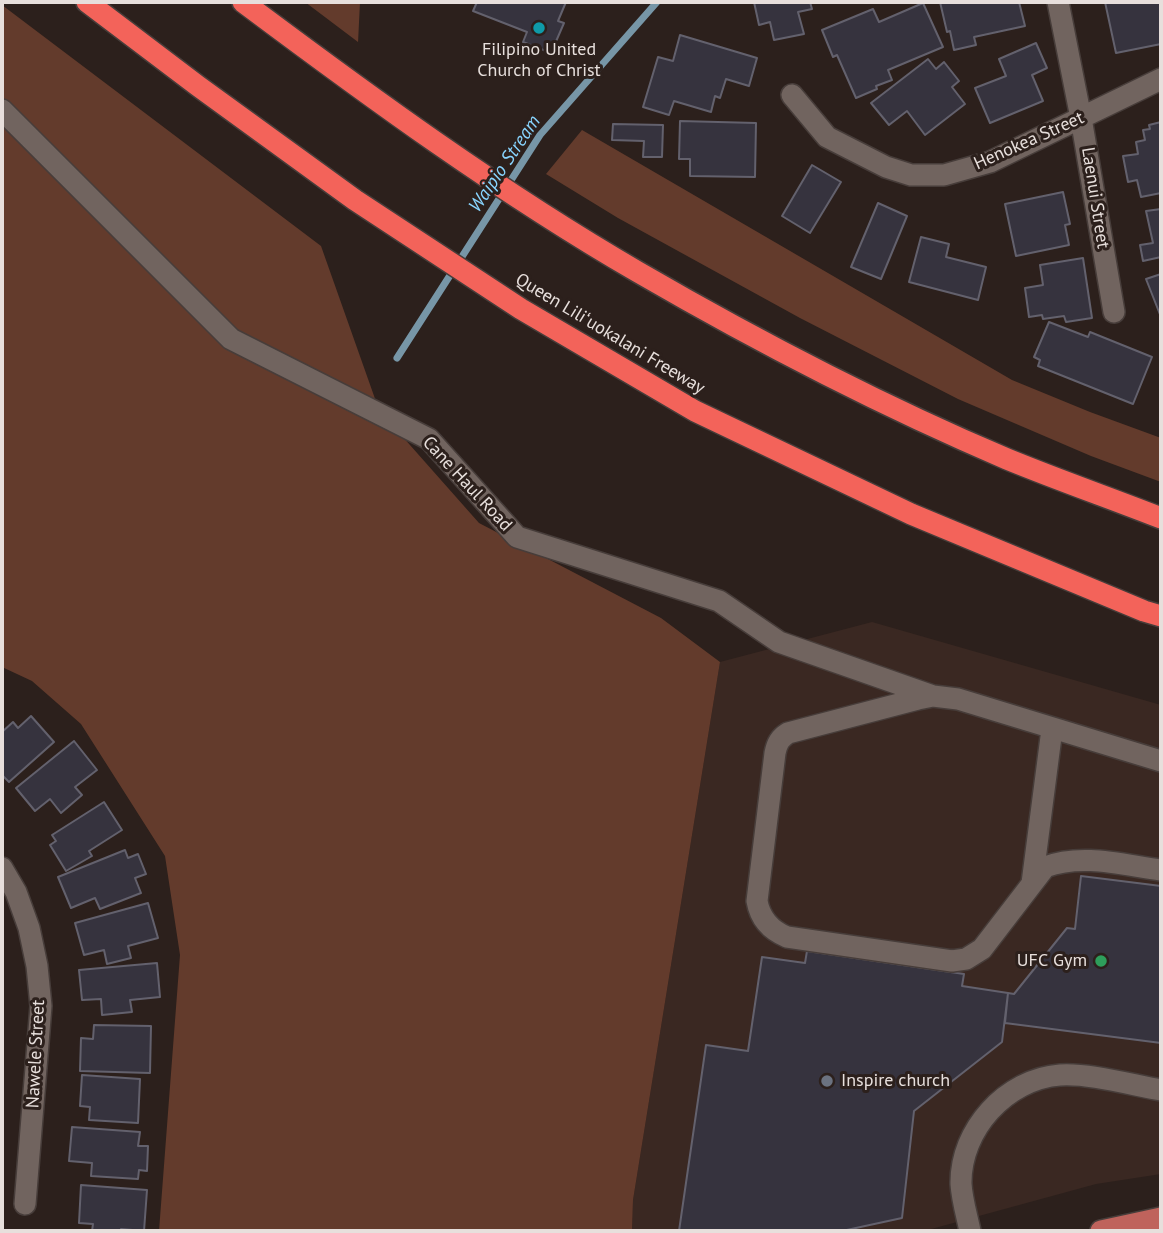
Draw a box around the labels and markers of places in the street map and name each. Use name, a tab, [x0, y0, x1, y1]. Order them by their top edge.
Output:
marker: Filipino United Church of Christ	[531, 20, 547, 36]
place label: Filipino United Church of Christ	[477, 39, 601, 82]
place label: UFC Gym	[1017, 950, 1087, 972]
marker: UFC Gym	[1093, 953, 1109, 969]
place label: Inspire church	[841, 1070, 950, 1092]
marker: Inspire church	[819, 1073, 835, 1089]

